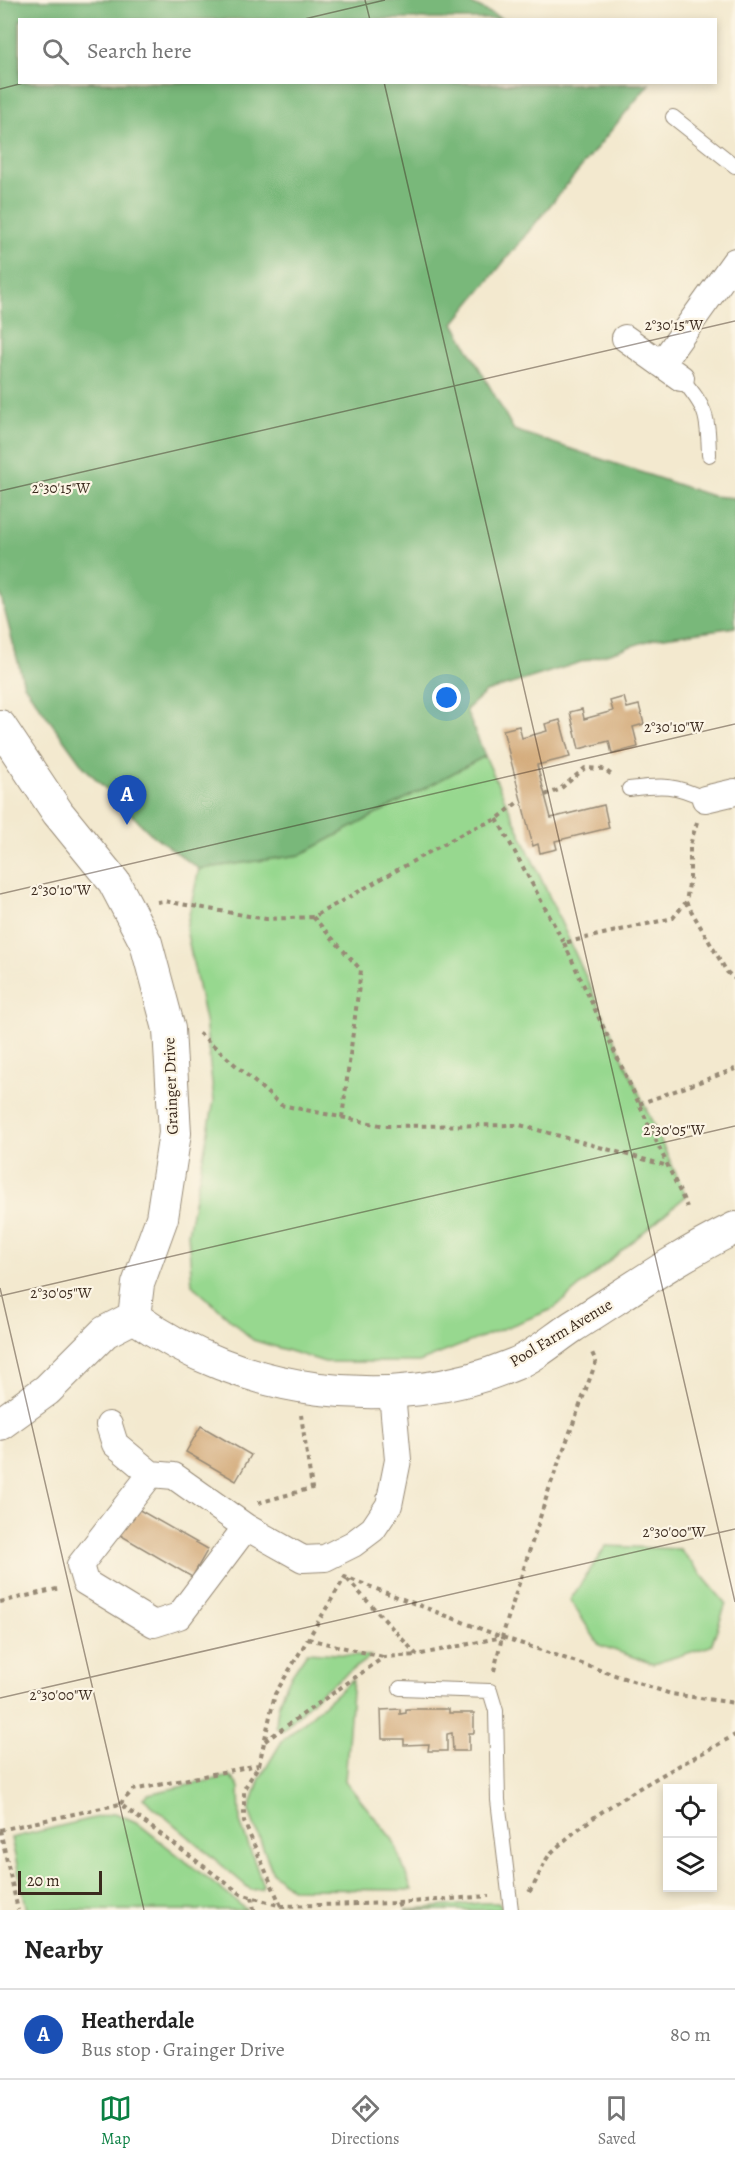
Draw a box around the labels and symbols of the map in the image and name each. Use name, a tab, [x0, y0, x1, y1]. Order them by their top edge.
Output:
text: 2°30'15"W	[645, 315, 703, 335]
text: 2°30'15"W	[32, 478, 90, 498]
your location	[432, 683, 461, 712]
text: 2°30'10"W	[644, 717, 704, 737]
pin: A	[108, 776, 146, 825]
text: 2°30'10"W	[31, 880, 91, 900]
street label: Grainger Drive	[158, 1037, 184, 1135]
text: 2°30'05"W	[643, 1120, 705, 1140]
text: 2°30'05"W	[30, 1283, 92, 1303]
street label: Pool Farm Avenue	[505, 1294, 617, 1372]
text: 2°30'00"W	[643, 1522, 705, 1542]
text: 2°30'00"W	[30, 1685, 92, 1705]
scale bar	[18, 1868, 102, 1896]

